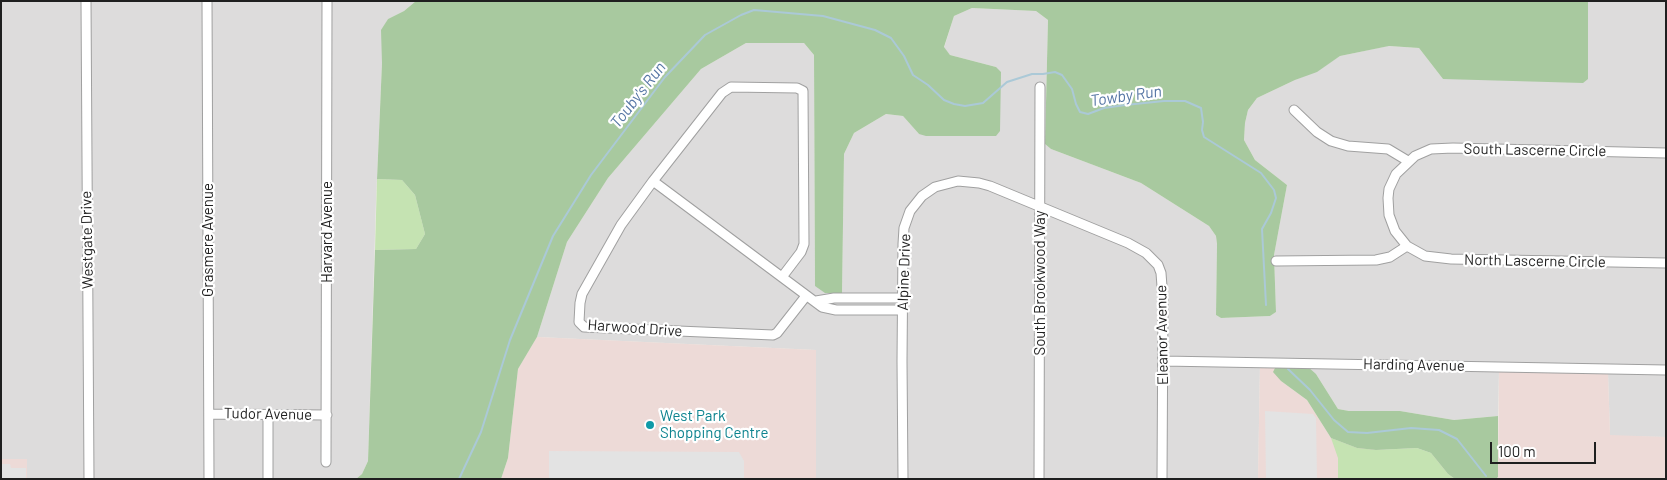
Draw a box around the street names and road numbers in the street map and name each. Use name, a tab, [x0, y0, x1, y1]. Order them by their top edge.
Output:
street label: South Lascerne Circle	[1464, 140, 1606, 160]
street label: Harvard Avenue	[318, 181, 336, 283]
street label: Grasmere Avenue	[199, 183, 217, 297]
street label: Westgate Drive	[77, 191, 97, 289]
street label: South Brookwood Way	[1031, 210, 1049, 356]
street label: Alpine Drive	[894, 233, 914, 311]
street label: North Lascerne Circle	[1464, 251, 1606, 271]
street label: Eleanor Avenue	[1152, 285, 1172, 385]
street label: Harwood Drive	[587, 316, 683, 340]
street label: Harding Avenue	[1363, 355, 1465, 375]
street label: Tudor Avenue	[224, 404, 312, 424]

